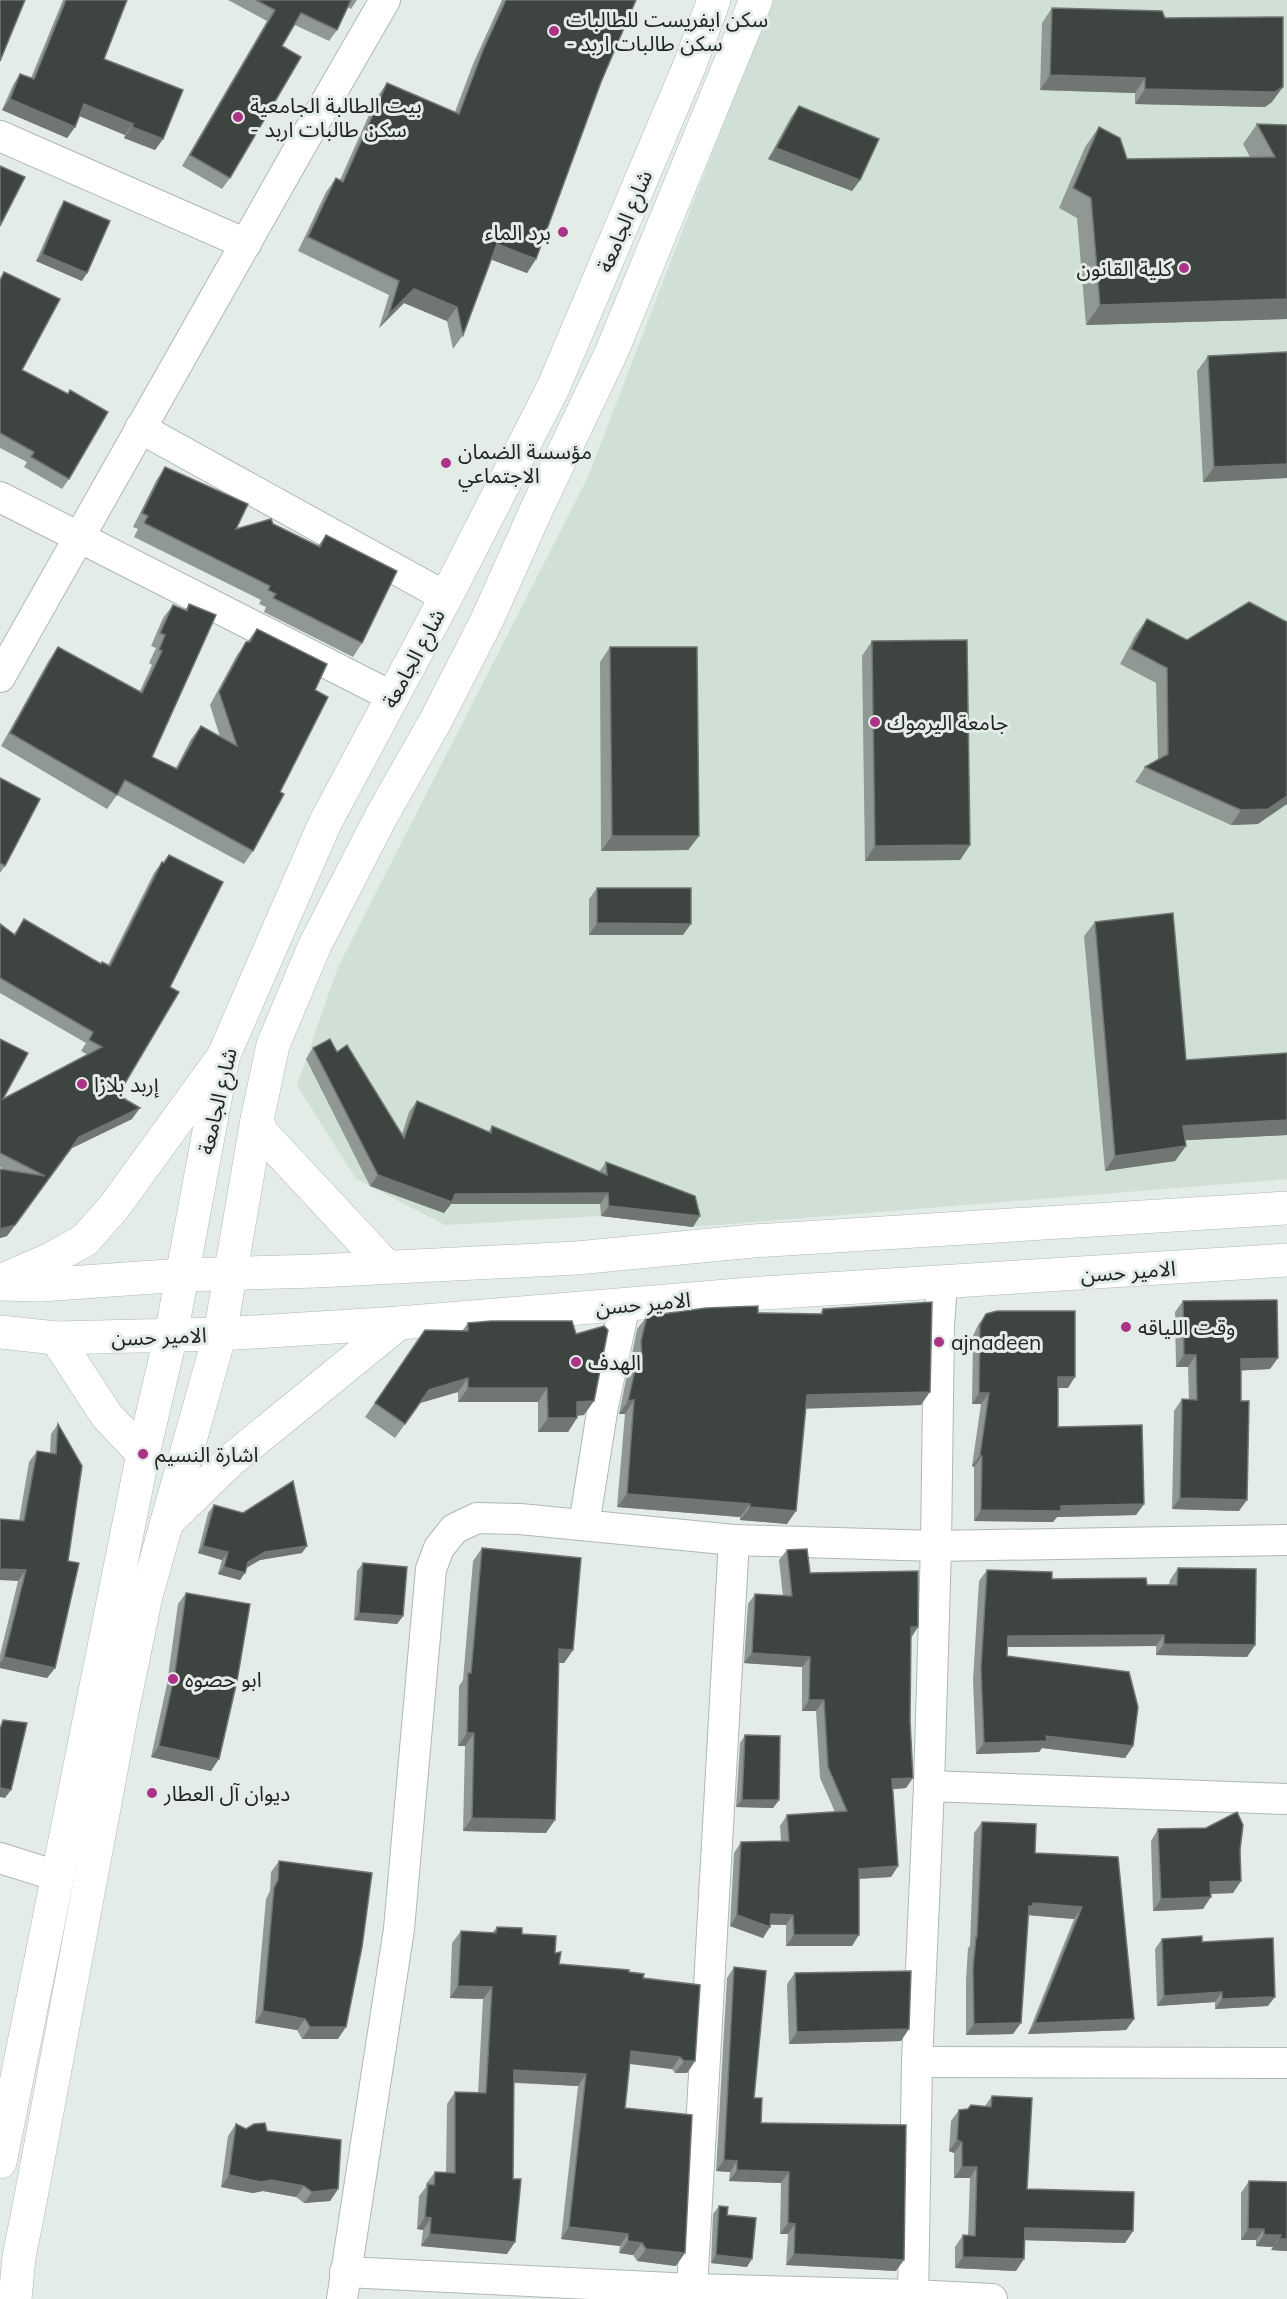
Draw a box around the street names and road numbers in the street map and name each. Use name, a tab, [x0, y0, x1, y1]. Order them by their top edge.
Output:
street label: شارع الجامعة	[591, 166, 660, 277]
street label: شارع الجامعة	[376, 604, 453, 713]
street label: شارع الجامعة	[192, 1045, 245, 1157]
street label: الامير حسن	[1079, 1255, 1177, 1287]
street label: الامير حسن	[594, 1286, 692, 1320]
street label: الامير حسن	[111, 1321, 207, 1351]

